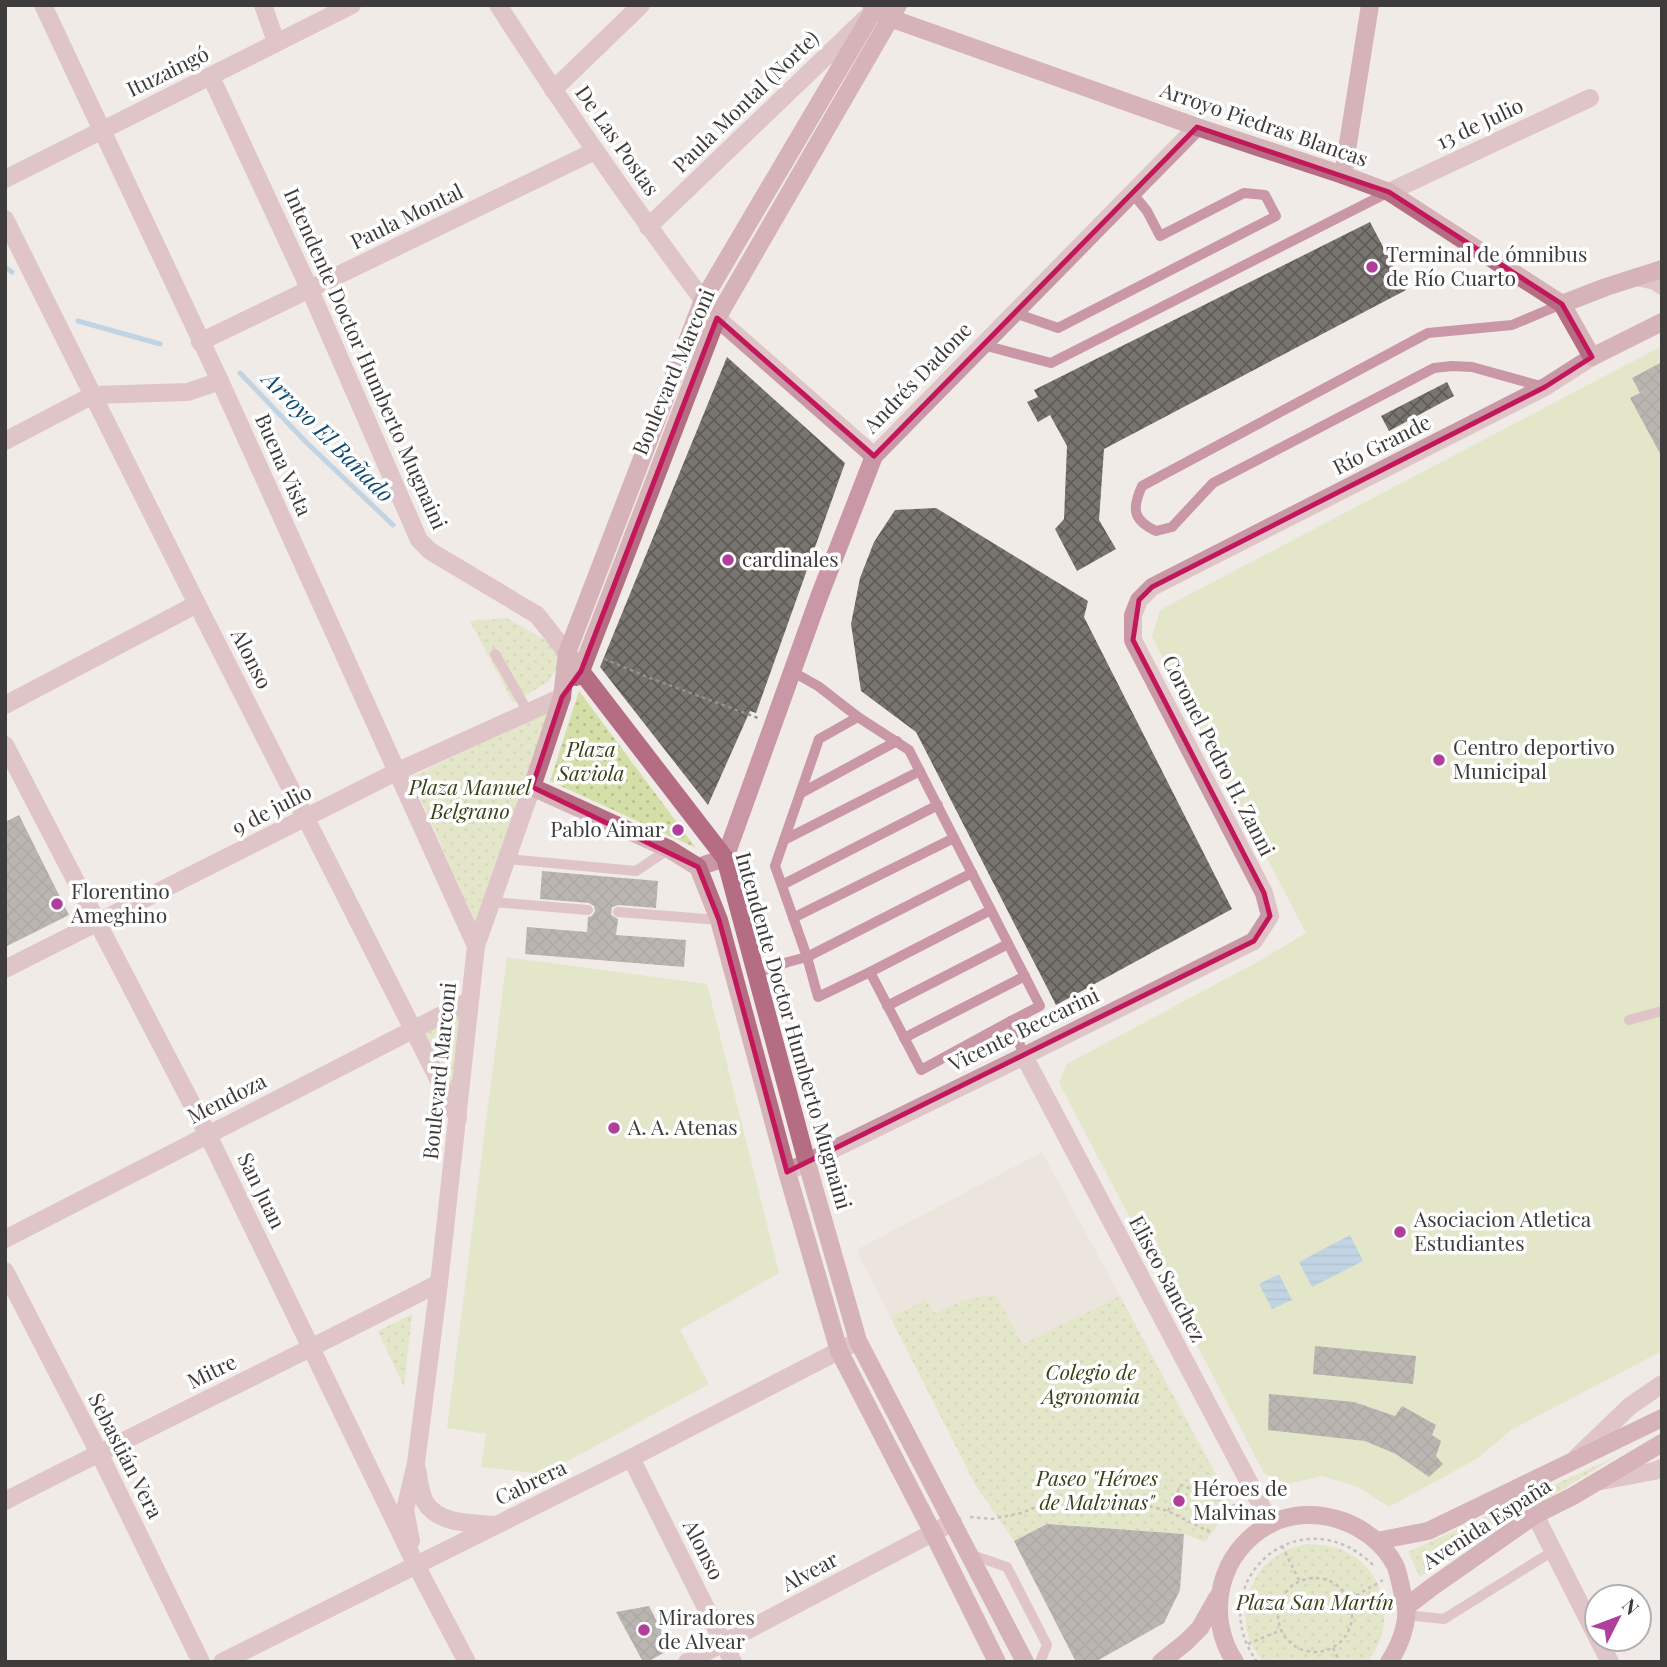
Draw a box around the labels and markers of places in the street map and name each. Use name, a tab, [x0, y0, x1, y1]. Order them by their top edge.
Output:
place label: Terminal de ómnibus de Río Cuarto	[1386, 239, 1587, 291]
marker: Terminal de ómnibus de Río Cuarto	[1364, 259, 1380, 275]
place label: cardinales	[742, 544, 839, 572]
marker: cardinales	[720, 552, 736, 568]
place label: Centro deportivo Municipal	[1453, 732, 1615, 784]
marker: Centro deportivo Municipal	[1431, 752, 1447, 768]
place label: Pablo Aimar	[550, 814, 665, 842]
marker: Pablo Aimar	[670, 822, 686, 838]
place label: Florentino Ameghino	[70, 876, 170, 928]
marker: Florentino Ameghino	[49, 896, 65, 912]
place label: A. A. Atenas	[627, 1112, 738, 1140]
marker: A. A. Atenas	[606, 1120, 622, 1136]
place label: Asociacion Atletica Estudiantes	[1413, 1204, 1592, 1256]
marker: Asociacion Atletica Estudiantes	[1392, 1224, 1408, 1240]
place label: Héroes de Malvinas	[1193, 1473, 1288, 1525]
marker: Héroes de Malvinas	[1171, 1493, 1187, 1509]
place label: Miradores de Alvear	[658, 1602, 755, 1654]
marker: Miradores de Alvear	[636, 1622, 652, 1638]

